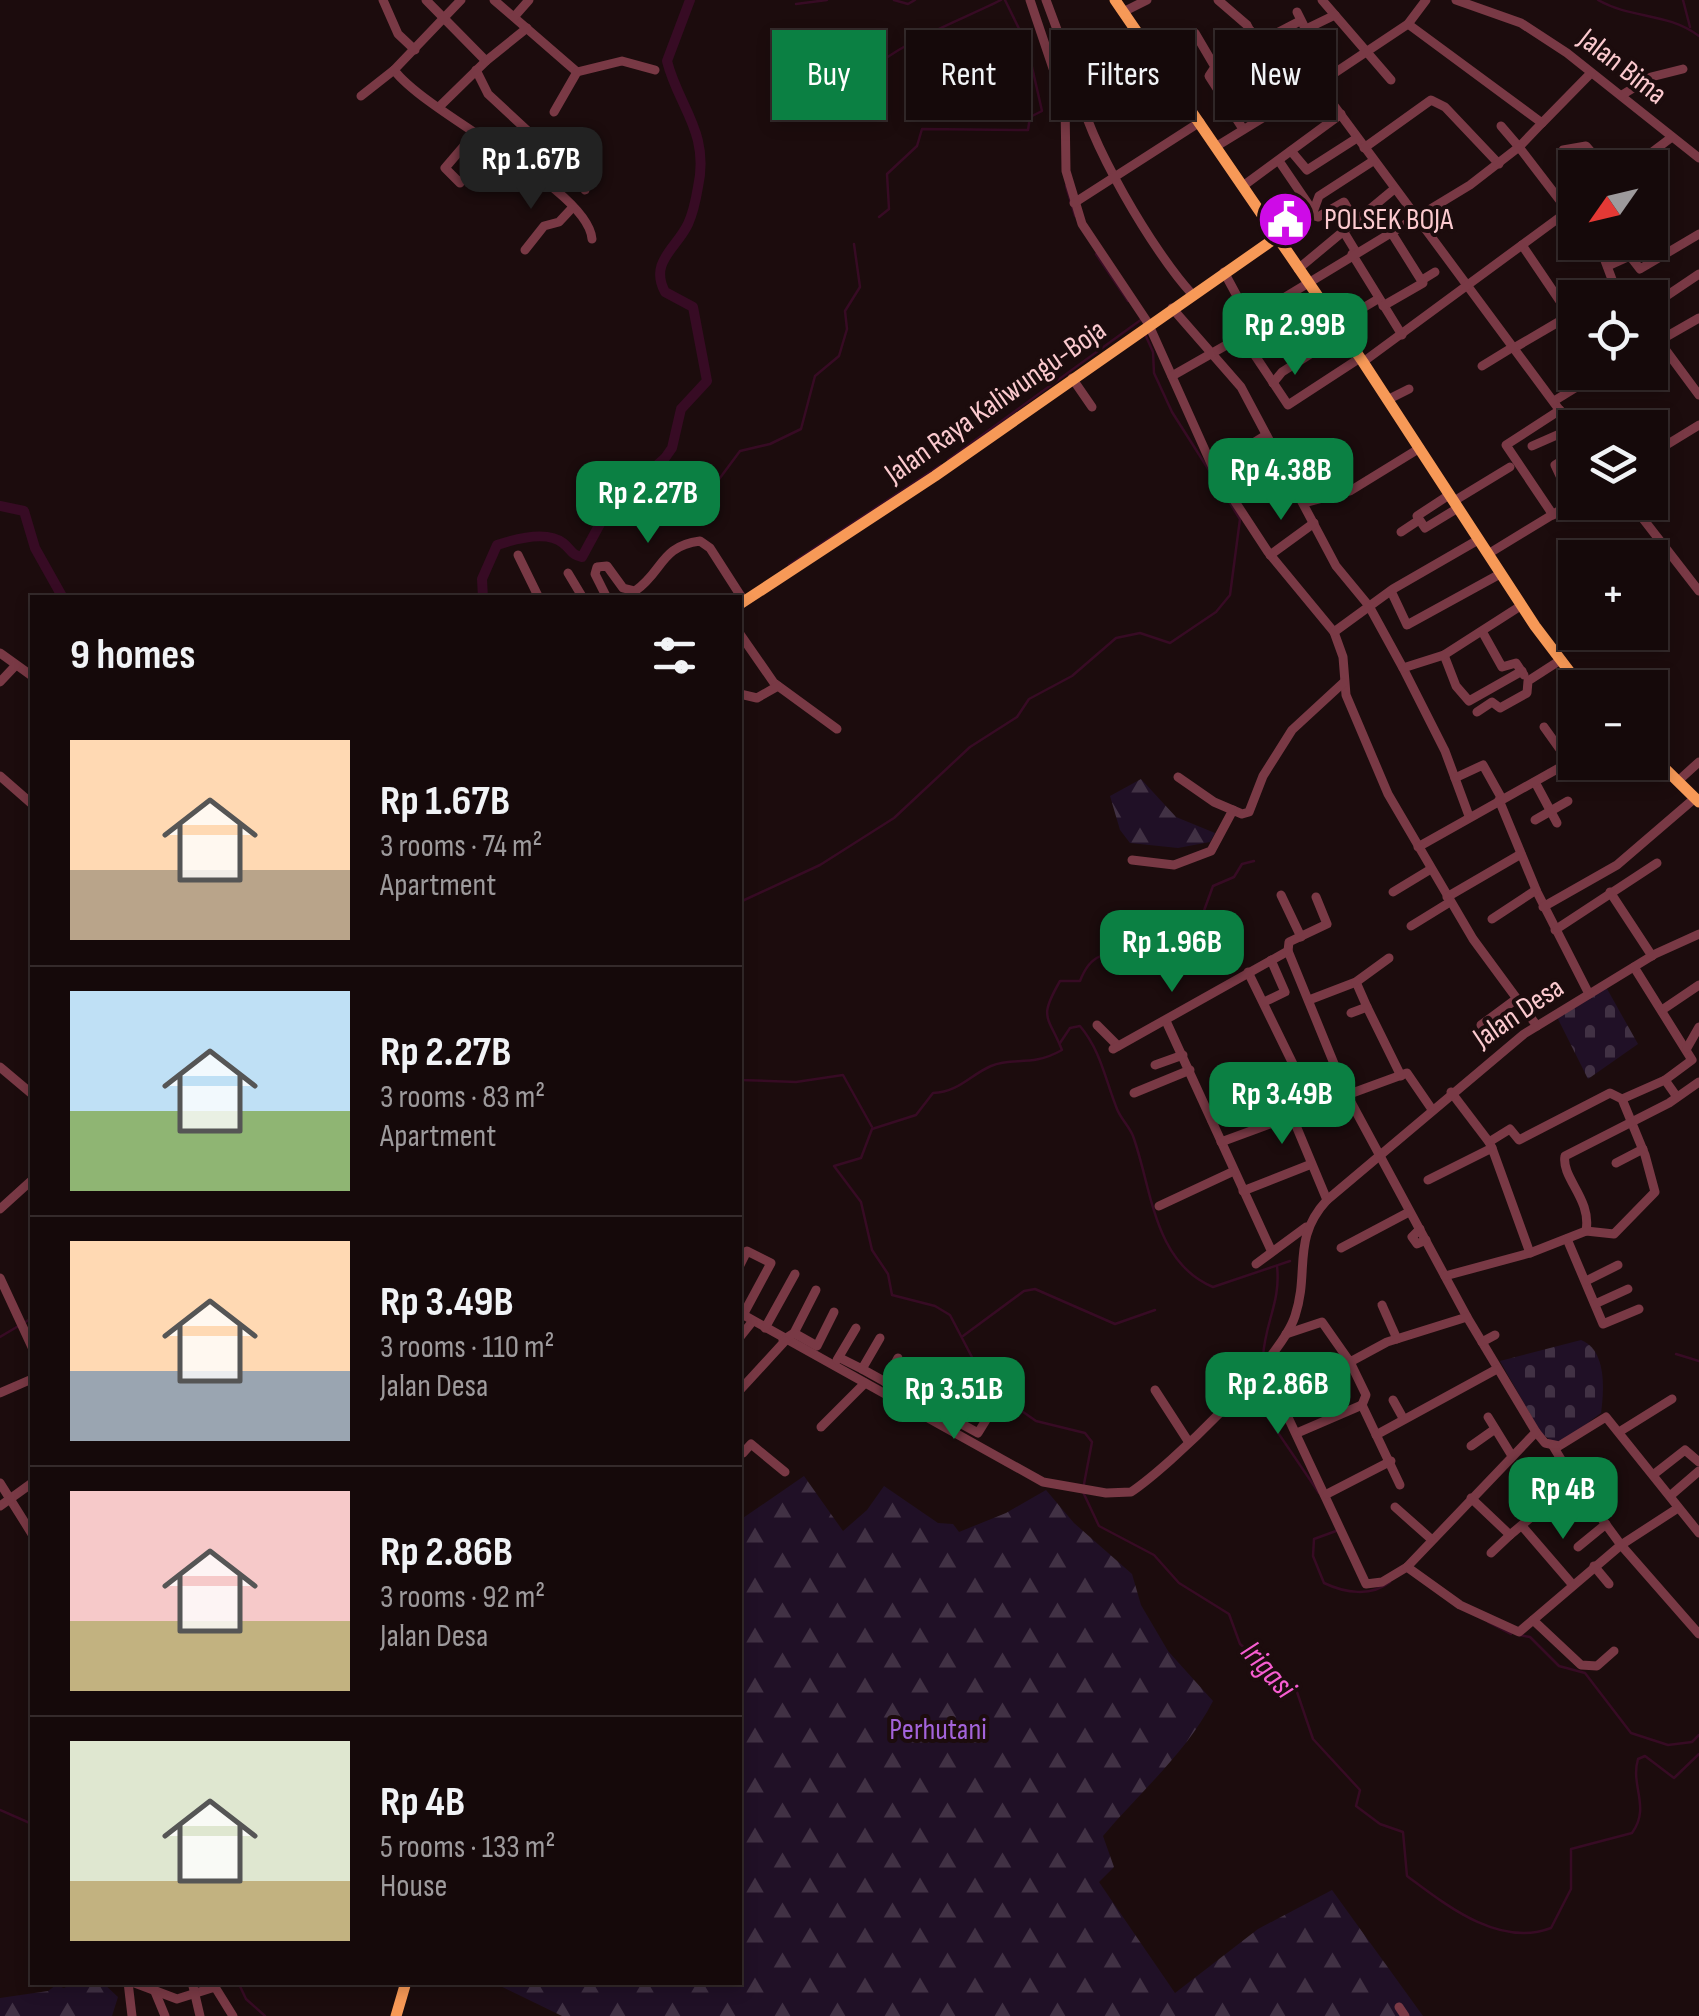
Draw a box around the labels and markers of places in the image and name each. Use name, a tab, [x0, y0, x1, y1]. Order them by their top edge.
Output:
pin: Rp 1.67B	[428, 127, 634, 212]
public building icon: POLSEK BOJA	[1255, 189, 1315, 249]
place label: POLSEK BOJA	[1324, 202, 1453, 238]
pin: Rp 2.99B	[1192, 293, 1398, 378]
pin: Rp 4.38B	[1178, 438, 1384, 523]
pin: Rp 2.27B	[545, 461, 751, 546]
pin: Rp 1.96B	[1069, 910, 1275, 995]
pin: Rp 3.49B	[1179, 1062, 1385, 1147]
pin: Rp 2.86B	[1175, 1352, 1381, 1437]
pin: Rp 3.51B	[851, 1357, 1057, 1442]
pin: Rp 4B	[1493, 1457, 1633, 1542]

